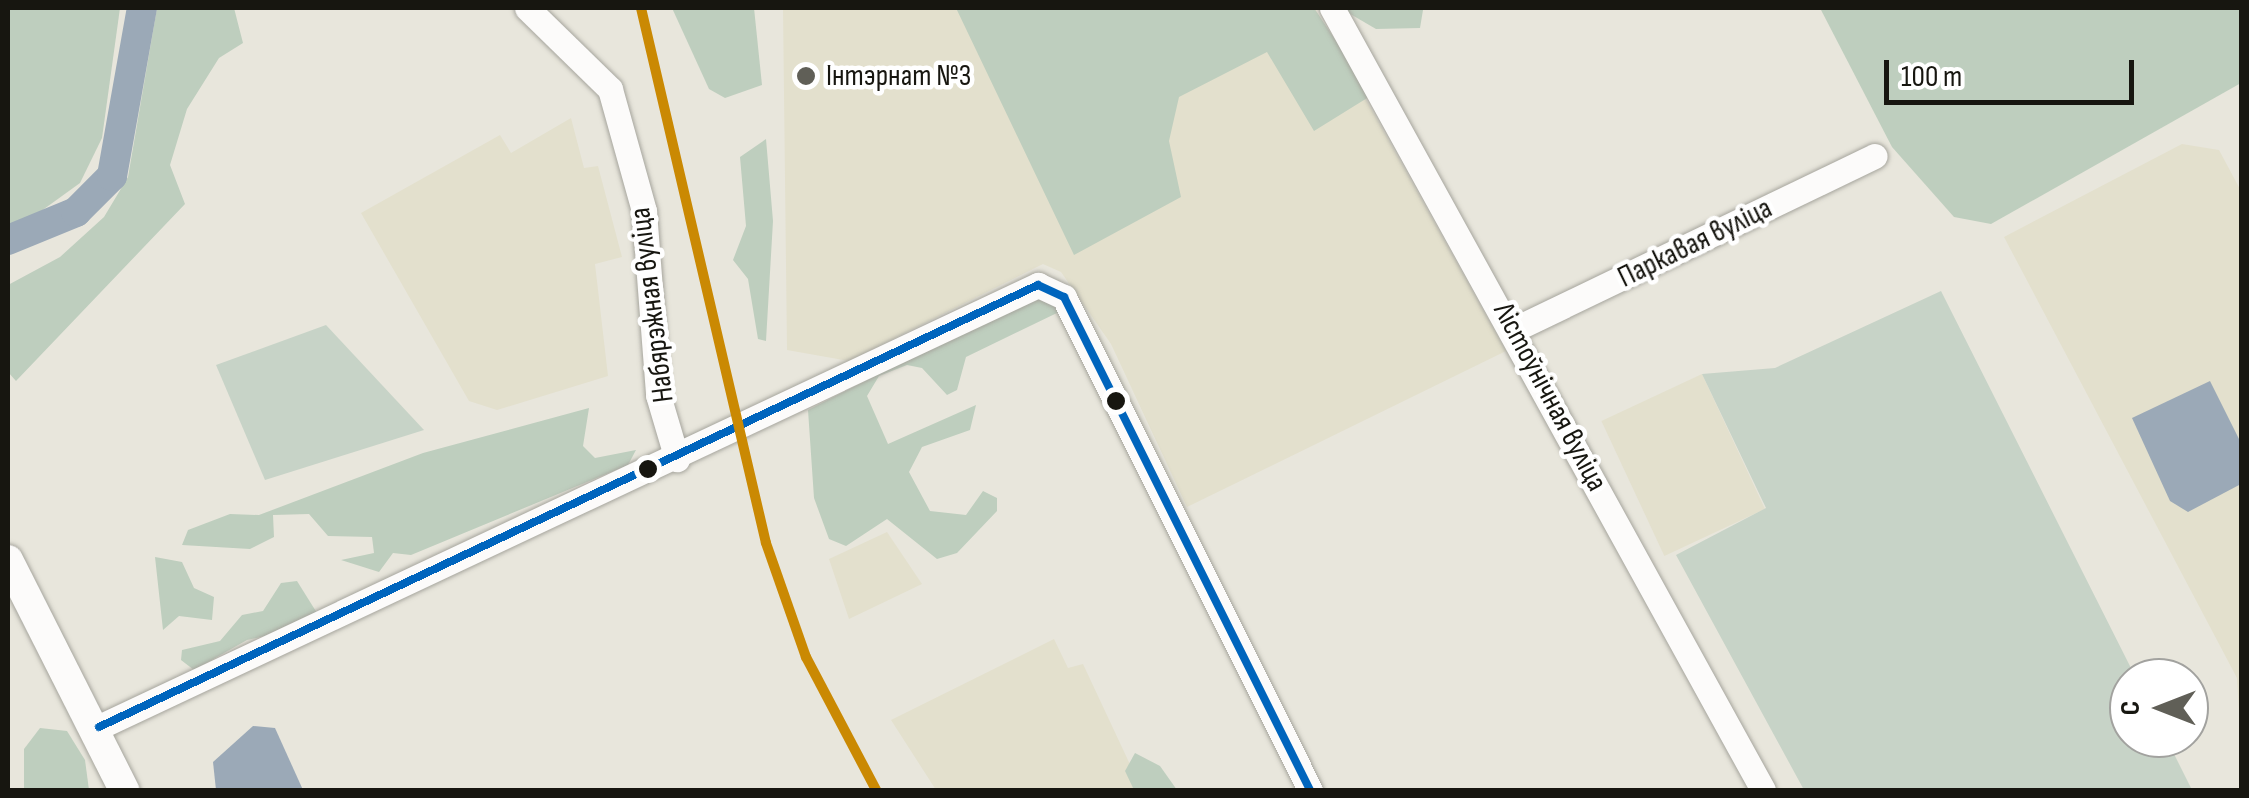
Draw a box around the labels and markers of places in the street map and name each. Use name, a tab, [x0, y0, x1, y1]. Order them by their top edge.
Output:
place label: Інтэрнат №3	[826, 58, 971, 94]
marker: Інтэрнат №3	[795, 65, 817, 87]
unlabelled marker	[1106, 391, 1126, 411]
unlabelled marker	[638, 459, 658, 479]

